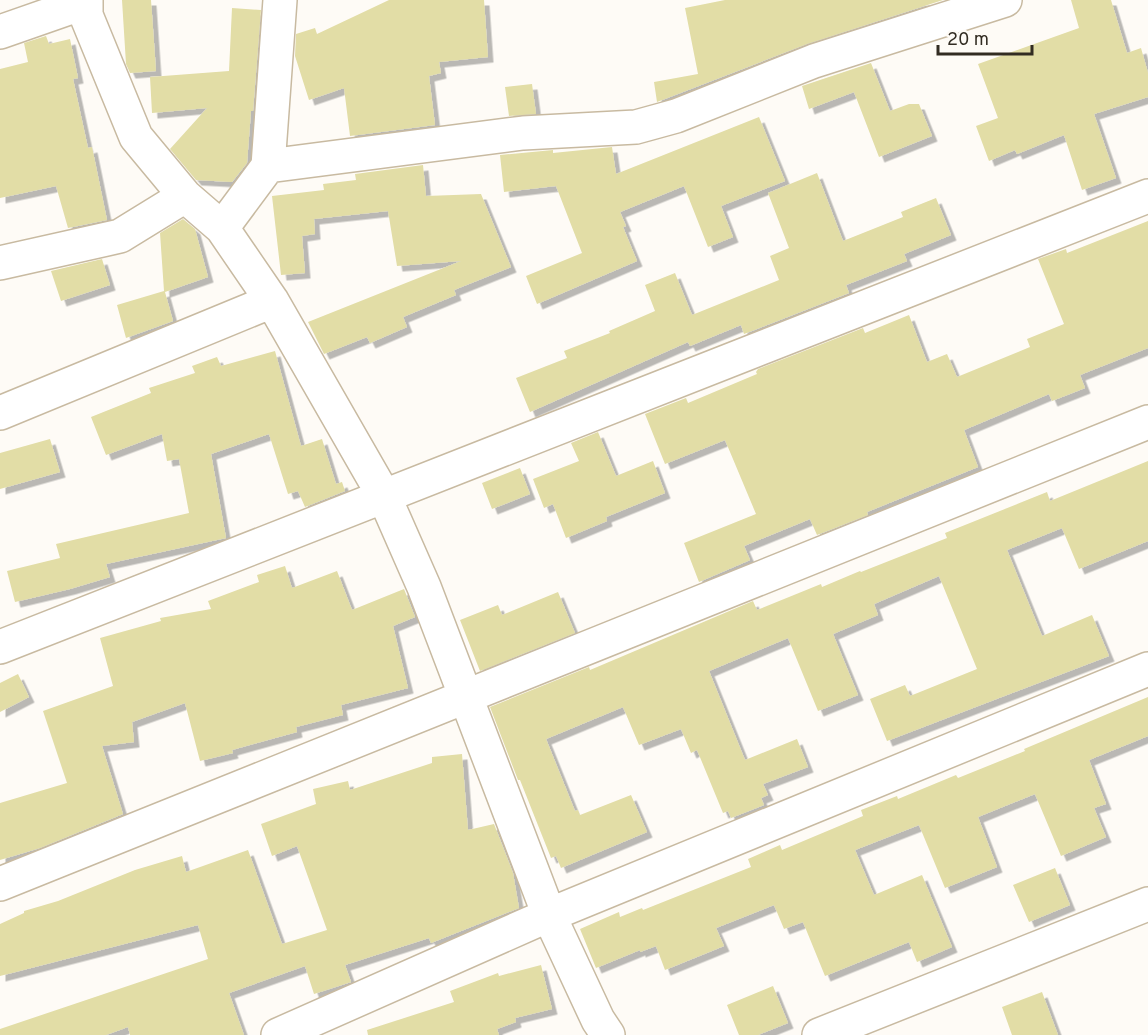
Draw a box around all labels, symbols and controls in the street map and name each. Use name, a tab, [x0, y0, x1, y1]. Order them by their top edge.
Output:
scale bar	[938, 18, 1032, 56]
text: 20 m	[947, 29, 989, 52]

